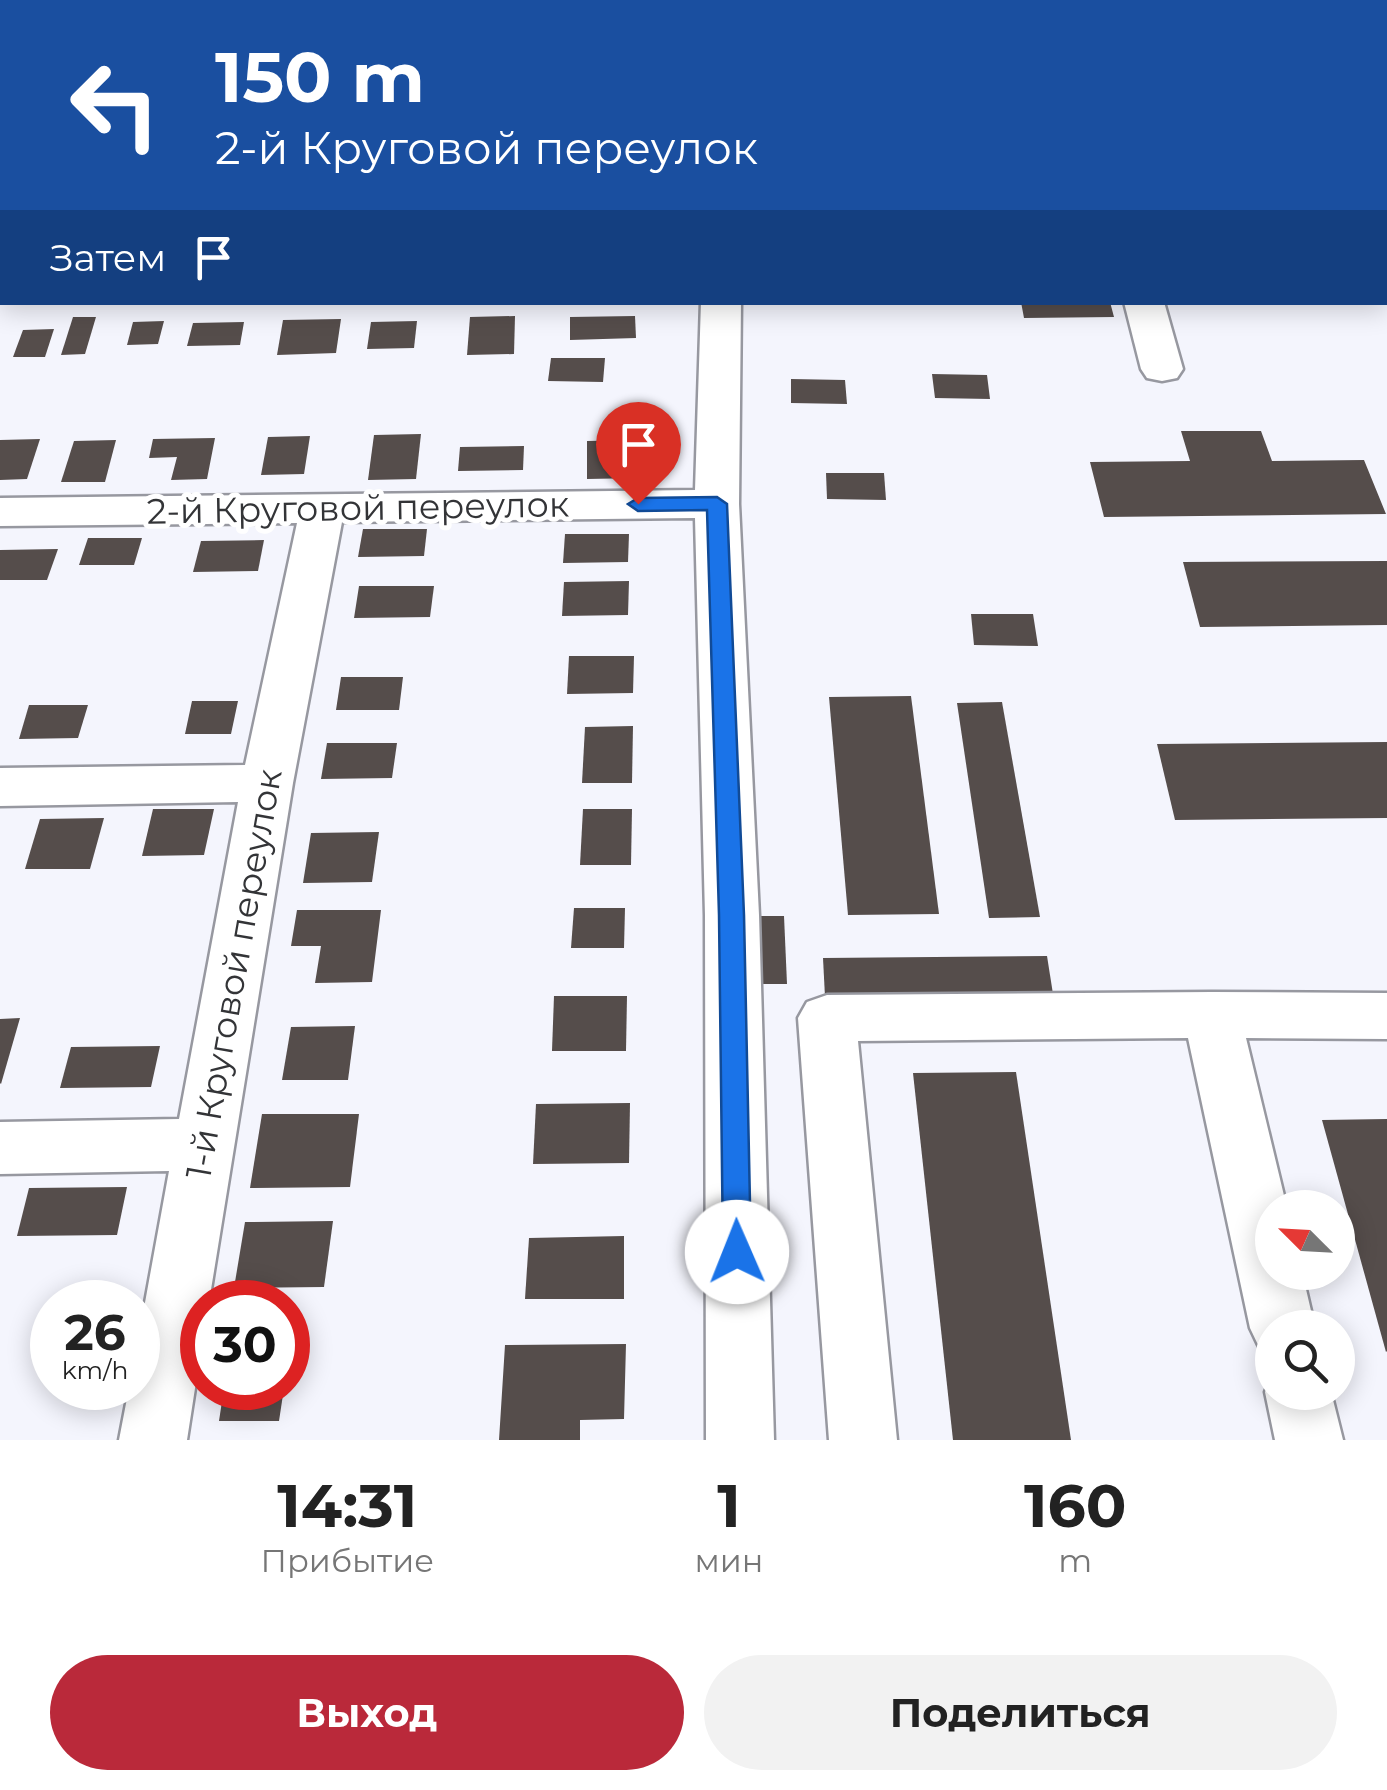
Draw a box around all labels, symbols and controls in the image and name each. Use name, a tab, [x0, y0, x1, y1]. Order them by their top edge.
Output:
text: 150 m	[215, 34, 425, 120]
icon: left	[50, 40, 180, 170]
text: 2-й Круговой переулок	[215, 120, 758, 175]
icon: arrive	[186, 230, 241, 285]
text: Затем	[50, 234, 166, 281]
pin	[596, 402, 681, 505]
icon: arrive	[611, 417, 666, 472]
street label: 2-й Круговой переулок	[147, 482, 569, 533]
street label: 1-й Круговой переулок	[176, 766, 291, 1182]
north arrow	[1255, 1190, 1355, 1290]
map controls	[1255, 1190, 1355, 1410]
position arrow	[685, 1200, 789, 1304]
speed limit sign: 30	[180, 1280, 310, 1410]
text: 26	[64, 1302, 126, 1363]
button: search	[1255, 1310, 1355, 1410]
text: km/h	[62, 1355, 128, 1385]
text: 14:31	[277, 1469, 417, 1542]
text: 1	[717, 1469, 741, 1542]
text: 160	[1024, 1469, 1126, 1542]
text: Прибытие	[261, 1541, 434, 1580]
text: мин	[695, 1541, 763, 1580]
text: m	[1058, 1541, 1092, 1580]
button: Выход	[50, 1655, 684, 1770]
button: Поделиться	[704, 1655, 1337, 1770]

